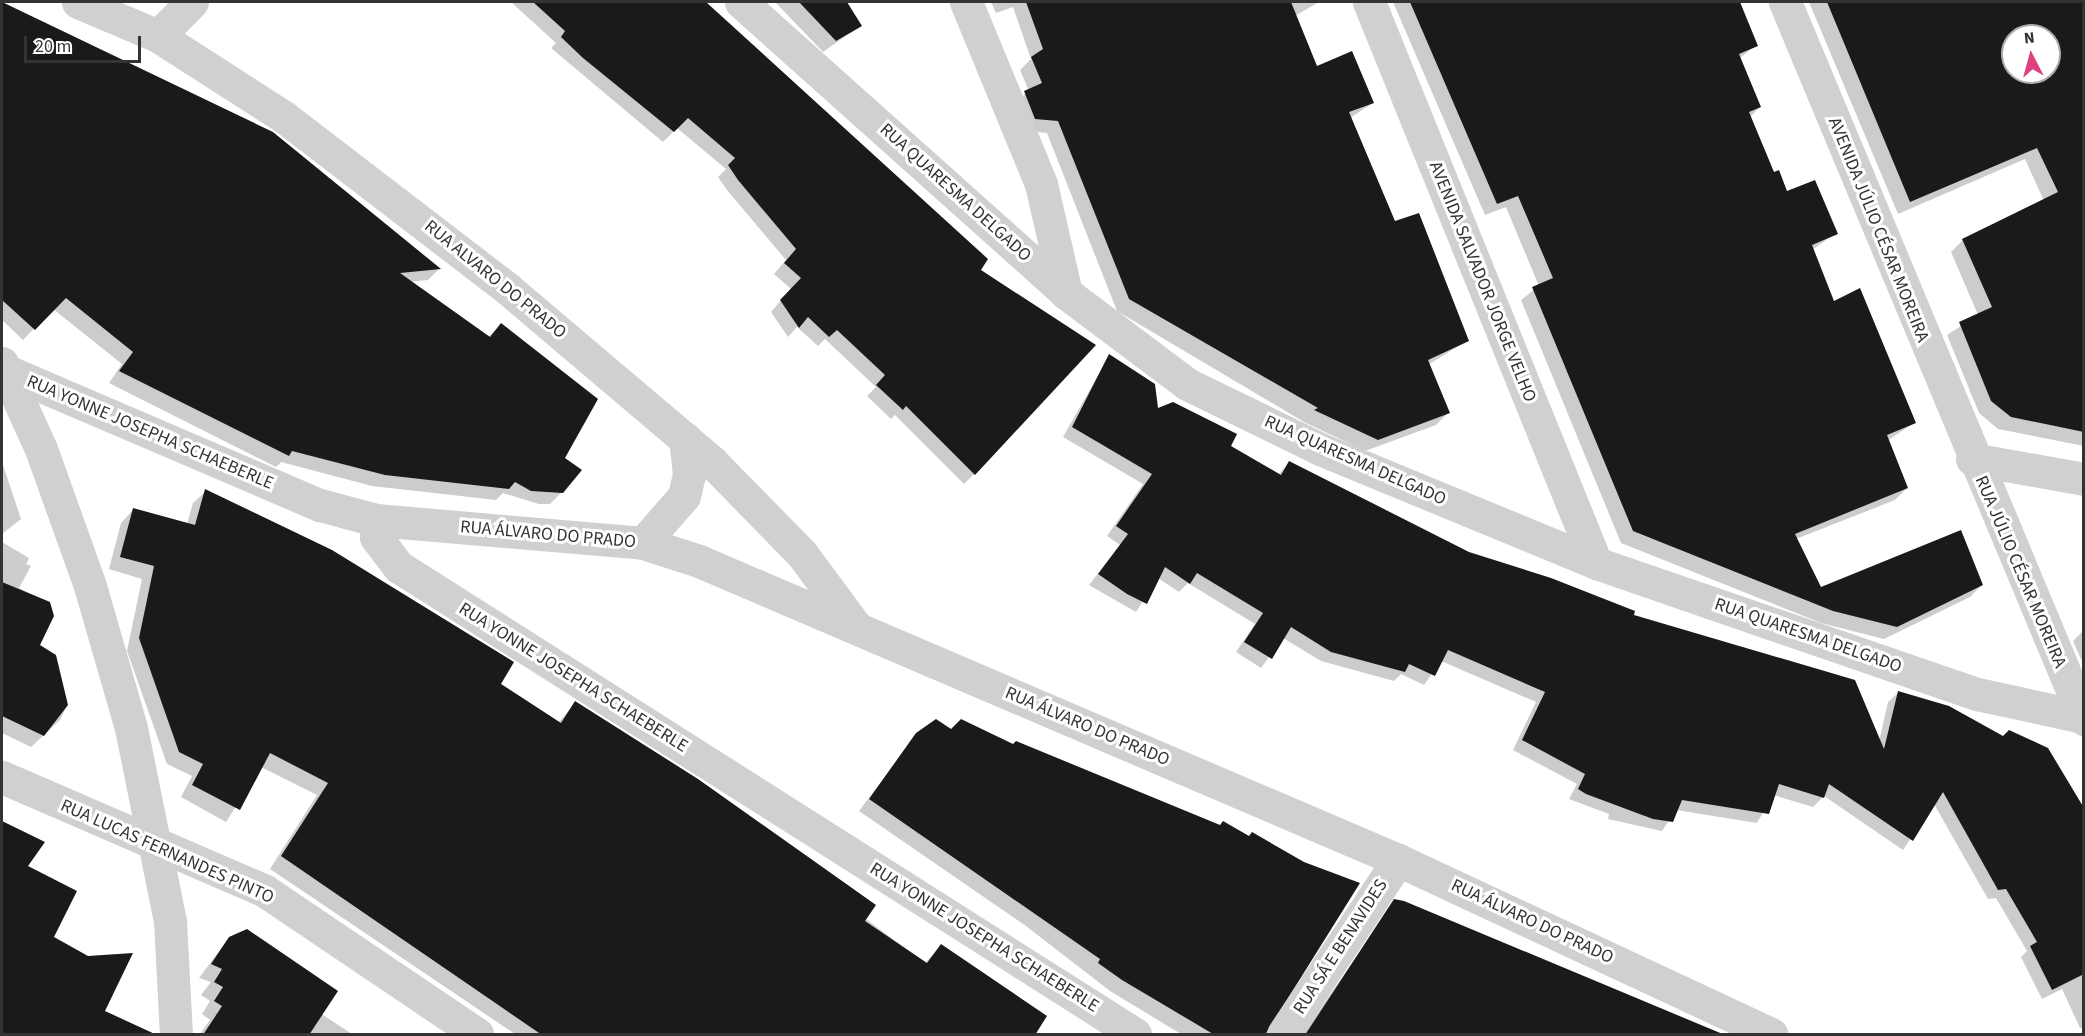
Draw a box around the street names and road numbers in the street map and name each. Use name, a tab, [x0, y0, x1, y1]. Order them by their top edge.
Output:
street label: AVENIDA JÚLIO CÉSAR MOREIRA	[1823, 114, 1933, 346]
street label: RUA QUARESMA DELGADO	[875, 119, 1035, 267]
street label: AVENIDA SALVADOR JORGE VELHO	[1424, 159, 1540, 405]
street label: RUA ALVARO DO PRADO	[420, 216, 570, 344]
street label: RUA YONNE JOSEPHA SCHAEBERLE	[23, 371, 277, 495]
street label: RUA QUARESMA DELGADO	[1261, 411, 1449, 511]
street label: RUA JÚLIO CÉSAR MOREIRA	[1970, 473, 2070, 671]
street label: RUA ÁLVARO DO PRADO	[459, 517, 637, 553]
street label: RUA QUARESMA DELGADO	[1712, 594, 1904, 678]
street label: RUA YONNE JOSEPHA SCHAEBERLE	[454, 598, 692, 758]
street label: RUA ÁLVARO DO PRADO	[1002, 683, 1172, 771]
street label: RUA LUCAS FERNANDES PINTO	[57, 795, 277, 909]
street label: RUA YONNE JOSEPHA SCHAEBERLE	[865, 858, 1103, 1018]
street label: RUA ÁLVARO DO PRADO	[1447, 875, 1617, 969]
street label: RUA SÁ E BENAVIDES	[1289, 876, 1393, 1018]

